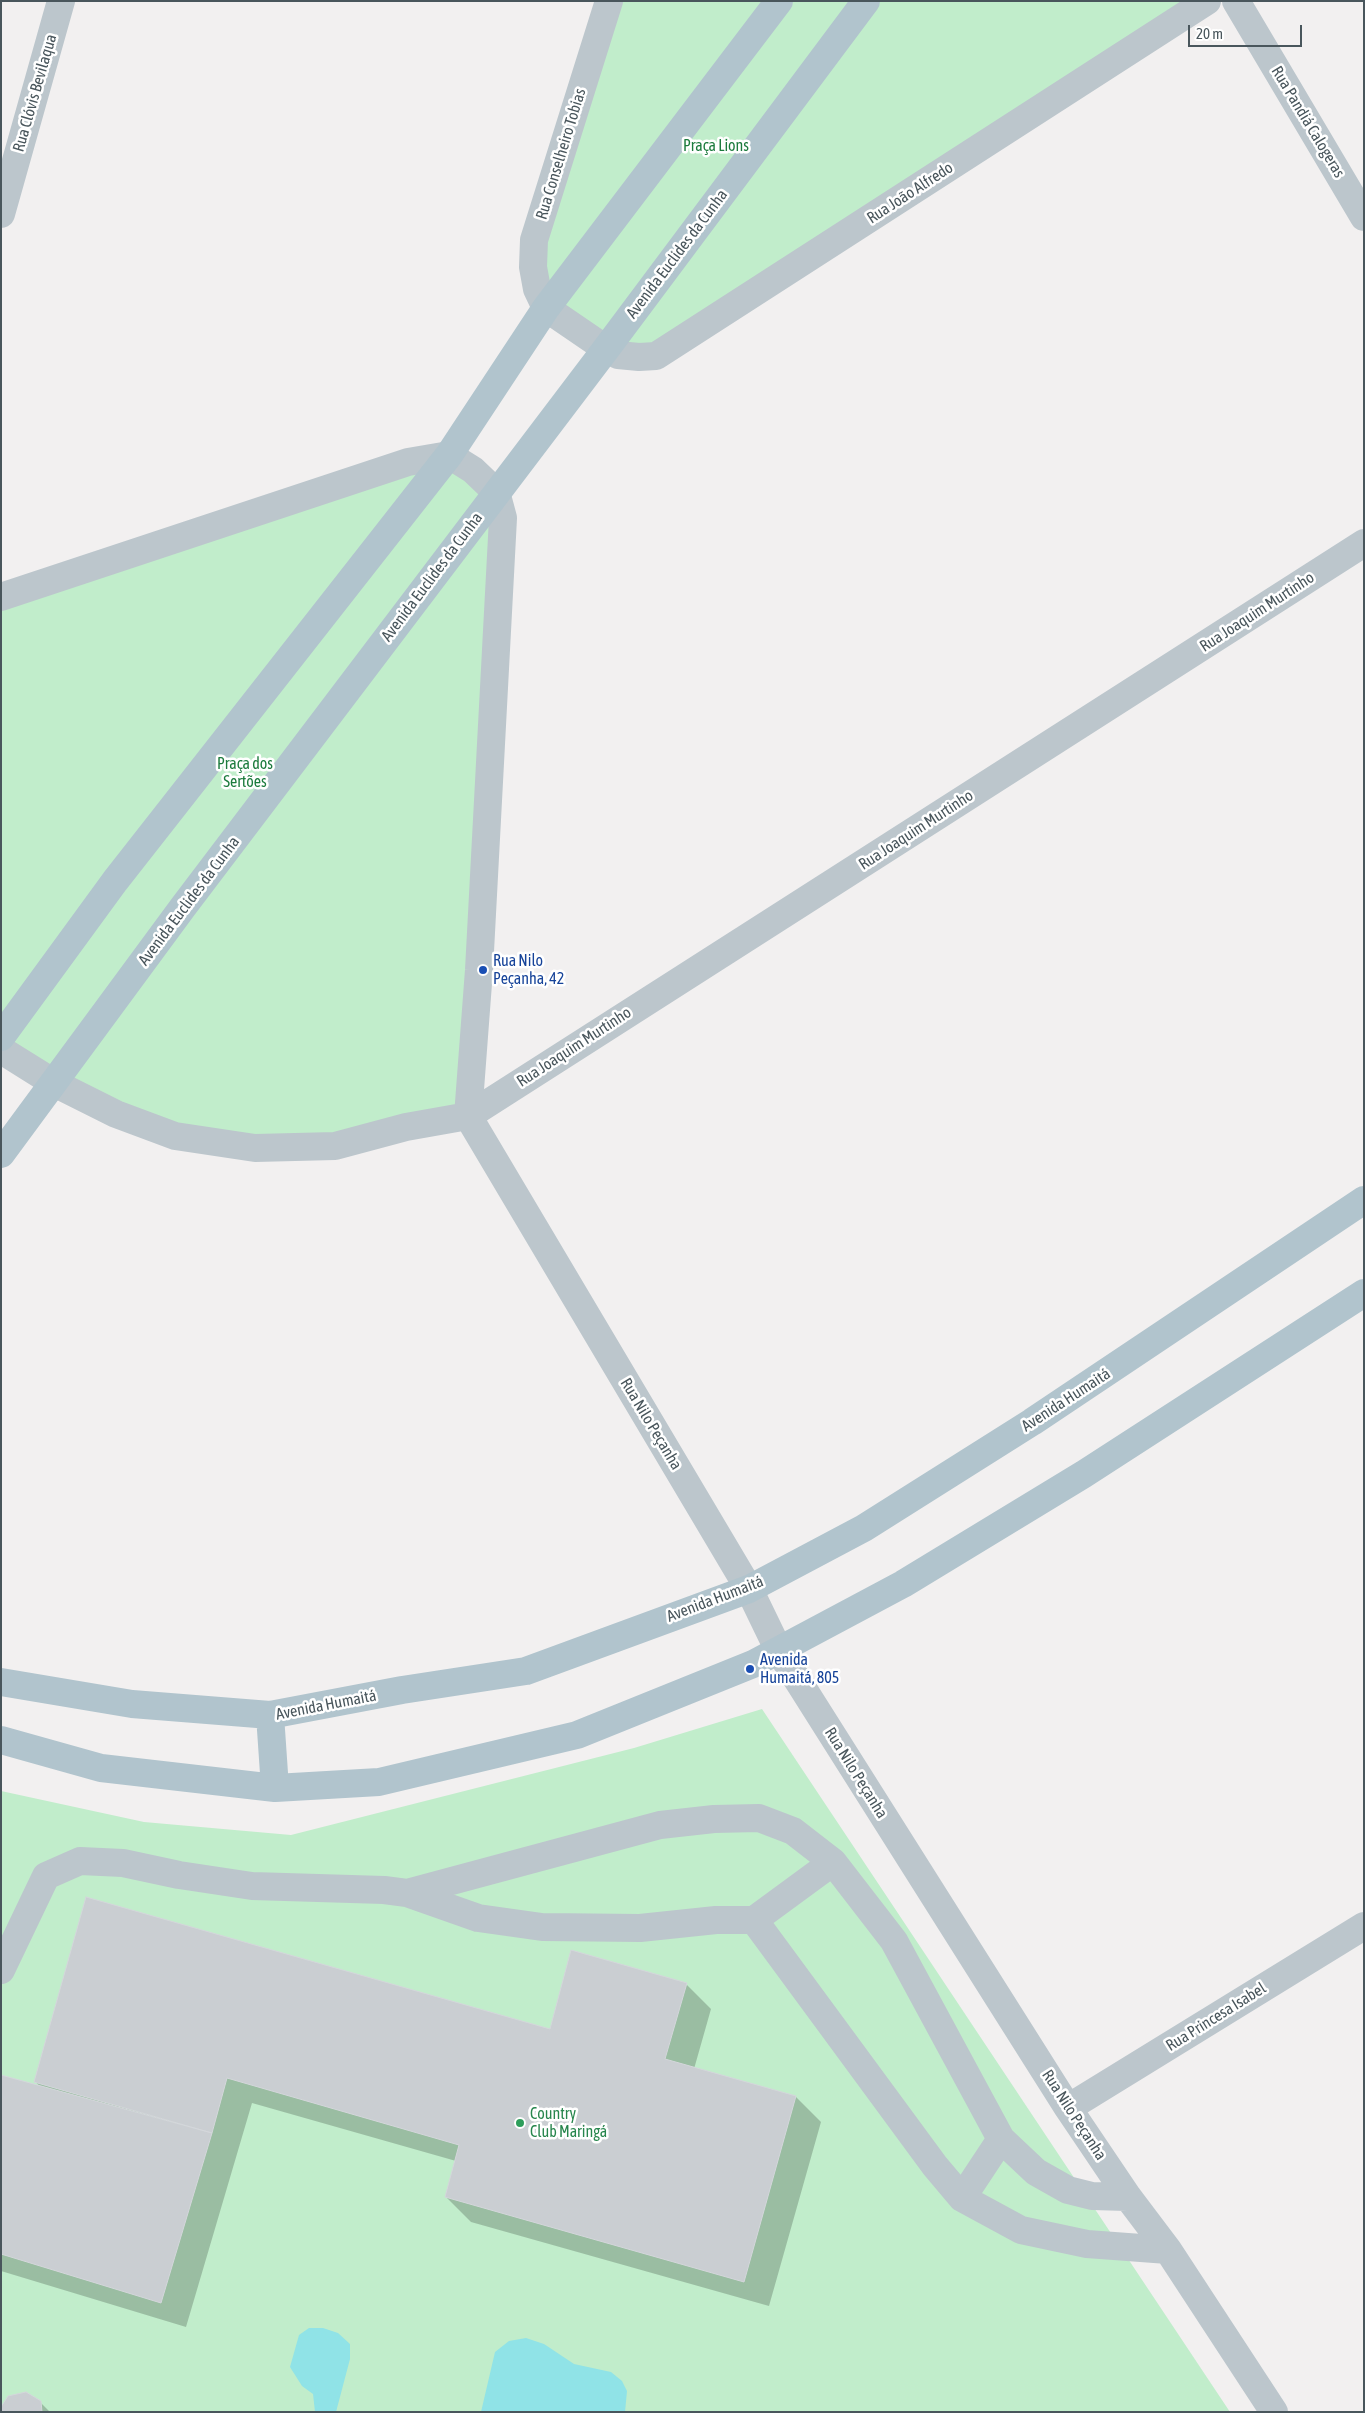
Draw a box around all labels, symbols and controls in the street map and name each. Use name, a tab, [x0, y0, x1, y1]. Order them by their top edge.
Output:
scale bar	[1190, 15, 1304, 47]
text: 20 m	[1196, 25, 1223, 42]
street label: Rua Clóvis Bevilaqua	[9, 32, 61, 154]
street label: Rua Pandiá Calogeras	[1267, 63, 1349, 181]
street label: Rua Conselheiro Tobias	[532, 86, 590, 222]
park label: Praça Lions	[683, 136, 749, 156]
street label: Rua João Alfredo	[863, 158, 957, 228]
street label: Avenida Euclides da Cunha	[622, 186, 732, 322]
street label: Avenida Euclides da Cunha	[377, 509, 487, 645]
street label: Rua Joaquim Murtinho	[1196, 568, 1318, 656]
park label: Praça dos Sertões	[217, 754, 273, 792]
street label: Rua Joaquim Murtinho	[855, 786, 977, 874]
street label: Avenida Euclides da Cunha	[134, 833, 244, 969]
place label: Rua Nilo Peçanha, 42	[493, 951, 564, 989]
marker: Rua Nilo Peçanha, 42	[477, 964, 489, 976]
street label: Rua Joaquim Murtinho	[513, 1003, 635, 1091]
street label: Avenida Humaitá	[1018, 1364, 1114, 1436]
street label: Rua Nilo Peçanha	[616, 1375, 686, 1473]
street label: Avenida Humaitá	[664, 1572, 766, 1626]
place label: Avenida Humaitá, 805	[760, 1650, 839, 1688]
marker: Avenida Humaitá, 805	[744, 1663, 756, 1675]
street label: Avenida Humaitá	[274, 1686, 378, 1724]
street label: Rua Nilo Peçanha	[820, 1724, 892, 1822]
street label: Rua Princesa Isabel	[1163, 1979, 1269, 2055]
street label: Rua Nilo Peçanha	[1038, 2066, 1110, 2164]
place label: Country Club Maringá	[530, 2104, 607, 2142]
marker: Country Club Maringá	[514, 2117, 526, 2129]

